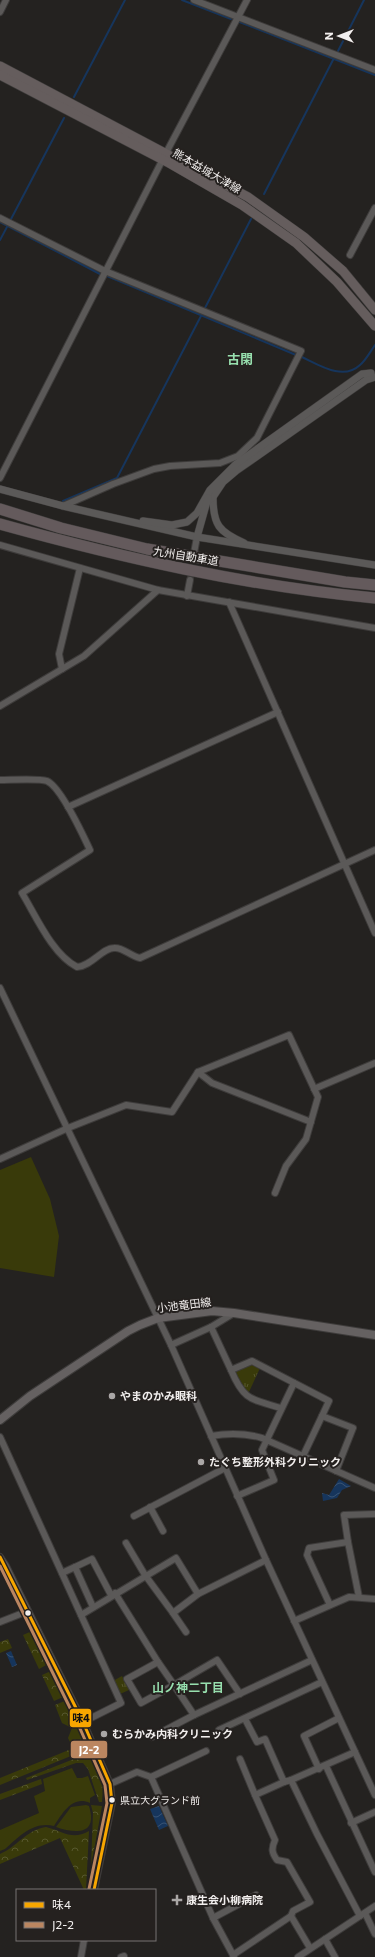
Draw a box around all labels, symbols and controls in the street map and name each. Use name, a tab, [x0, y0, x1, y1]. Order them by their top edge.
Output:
north arrow	[319, 16, 359, 56]
text: N	[322, 32, 335, 40]
street label: 熊本益城大津線	[171, 146, 244, 195]
district label: 古閑	[227, 351, 253, 367]
street label: 九州自動車道	[152, 544, 220, 567]
street label: 小池竜田線	[156, 1295, 212, 1314]
place label: やまのかみ眼科	[120, 1389, 197, 1402]
marker: やまのかみ眼科	[107, 1391, 117, 1401]
place label: たぐち整形外科クリニック	[209, 1455, 341, 1468]
marker: たぐち整形外科クリニック	[196, 1457, 206, 1467]
unlabelled marker	[23, 1608, 33, 1618]
district label: 山ノ神二丁目	[152, 1680, 224, 1694]
line badge: 味4	[69, 1708, 92, 1728]
text: 味4	[72, 1711, 90, 1724]
place label: むらかみ内科クリニック	[112, 1727, 233, 1740]
marker: むらかみ内科クリニック	[99, 1729, 109, 1739]
line badge: J2-2	[70, 1740, 108, 1759]
text: J2-2	[79, 1743, 99, 1757]
place label: 県立大グランド前	[120, 1794, 200, 1806]
marker: 県立大グランド前	[107, 1795, 117, 1805]
legend	[16, 1889, 156, 1941]
place label: 康生会小柳病院	[186, 1893, 263, 1906]
marker: 康生会小柳病院	[171, 1894, 183, 1906]
text: 味4	[52, 1897, 71, 1911]
text: J2-2	[52, 1917, 74, 1932]

